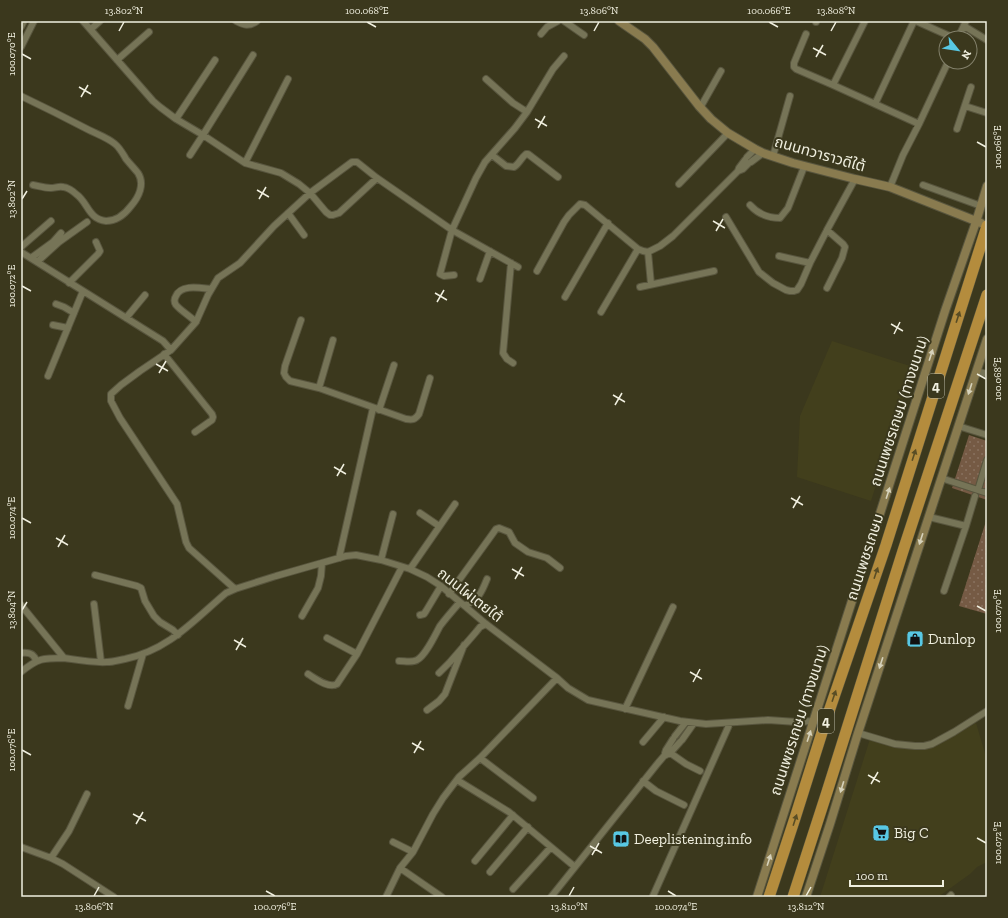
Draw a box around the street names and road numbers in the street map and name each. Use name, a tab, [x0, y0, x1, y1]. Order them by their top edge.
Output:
street label: ถนนทวาราวดีใต้	[772, 132, 868, 176]
street label: ถนนเพชรเกษม (ทางขนาน)	[866, 333, 932, 489]
road number: 4	[928, 374, 944, 398]
street label: ถนนเพชรเกษม	[843, 512, 887, 602]
street label: ถนนไผ่เตยใต้	[434, 564, 506, 626]
street label: ถนนเพชรเกษม (ทางขนาน)	[766, 642, 832, 798]
road number: 4	[818, 709, 834, 733]

